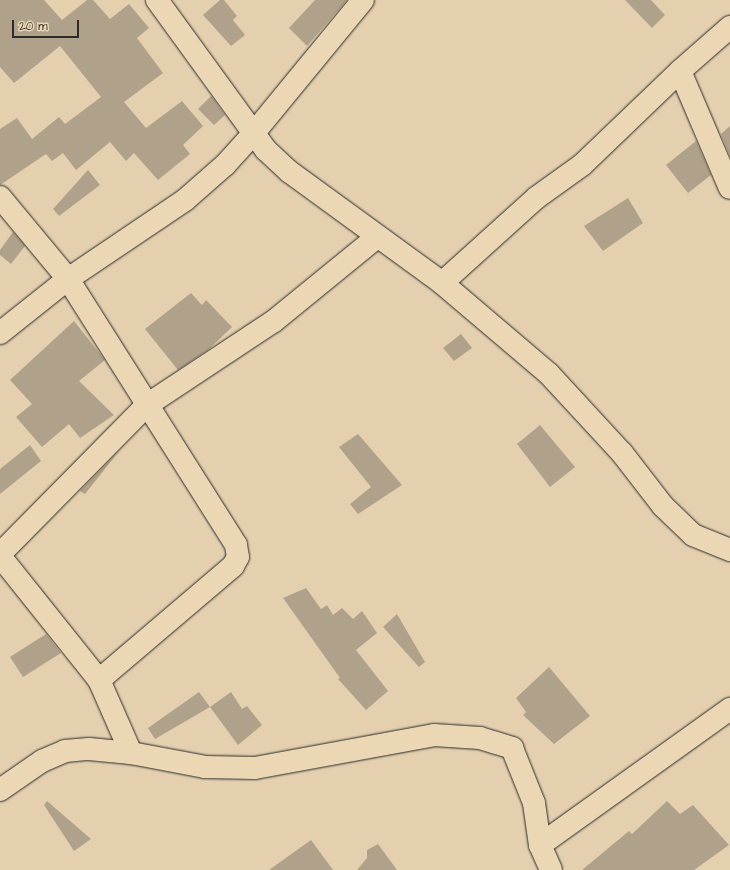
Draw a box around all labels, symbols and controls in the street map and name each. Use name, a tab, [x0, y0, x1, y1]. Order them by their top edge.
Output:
scale bar	[14, 12, 81, 38]
text: 20 m	[19, 18, 48, 35]

